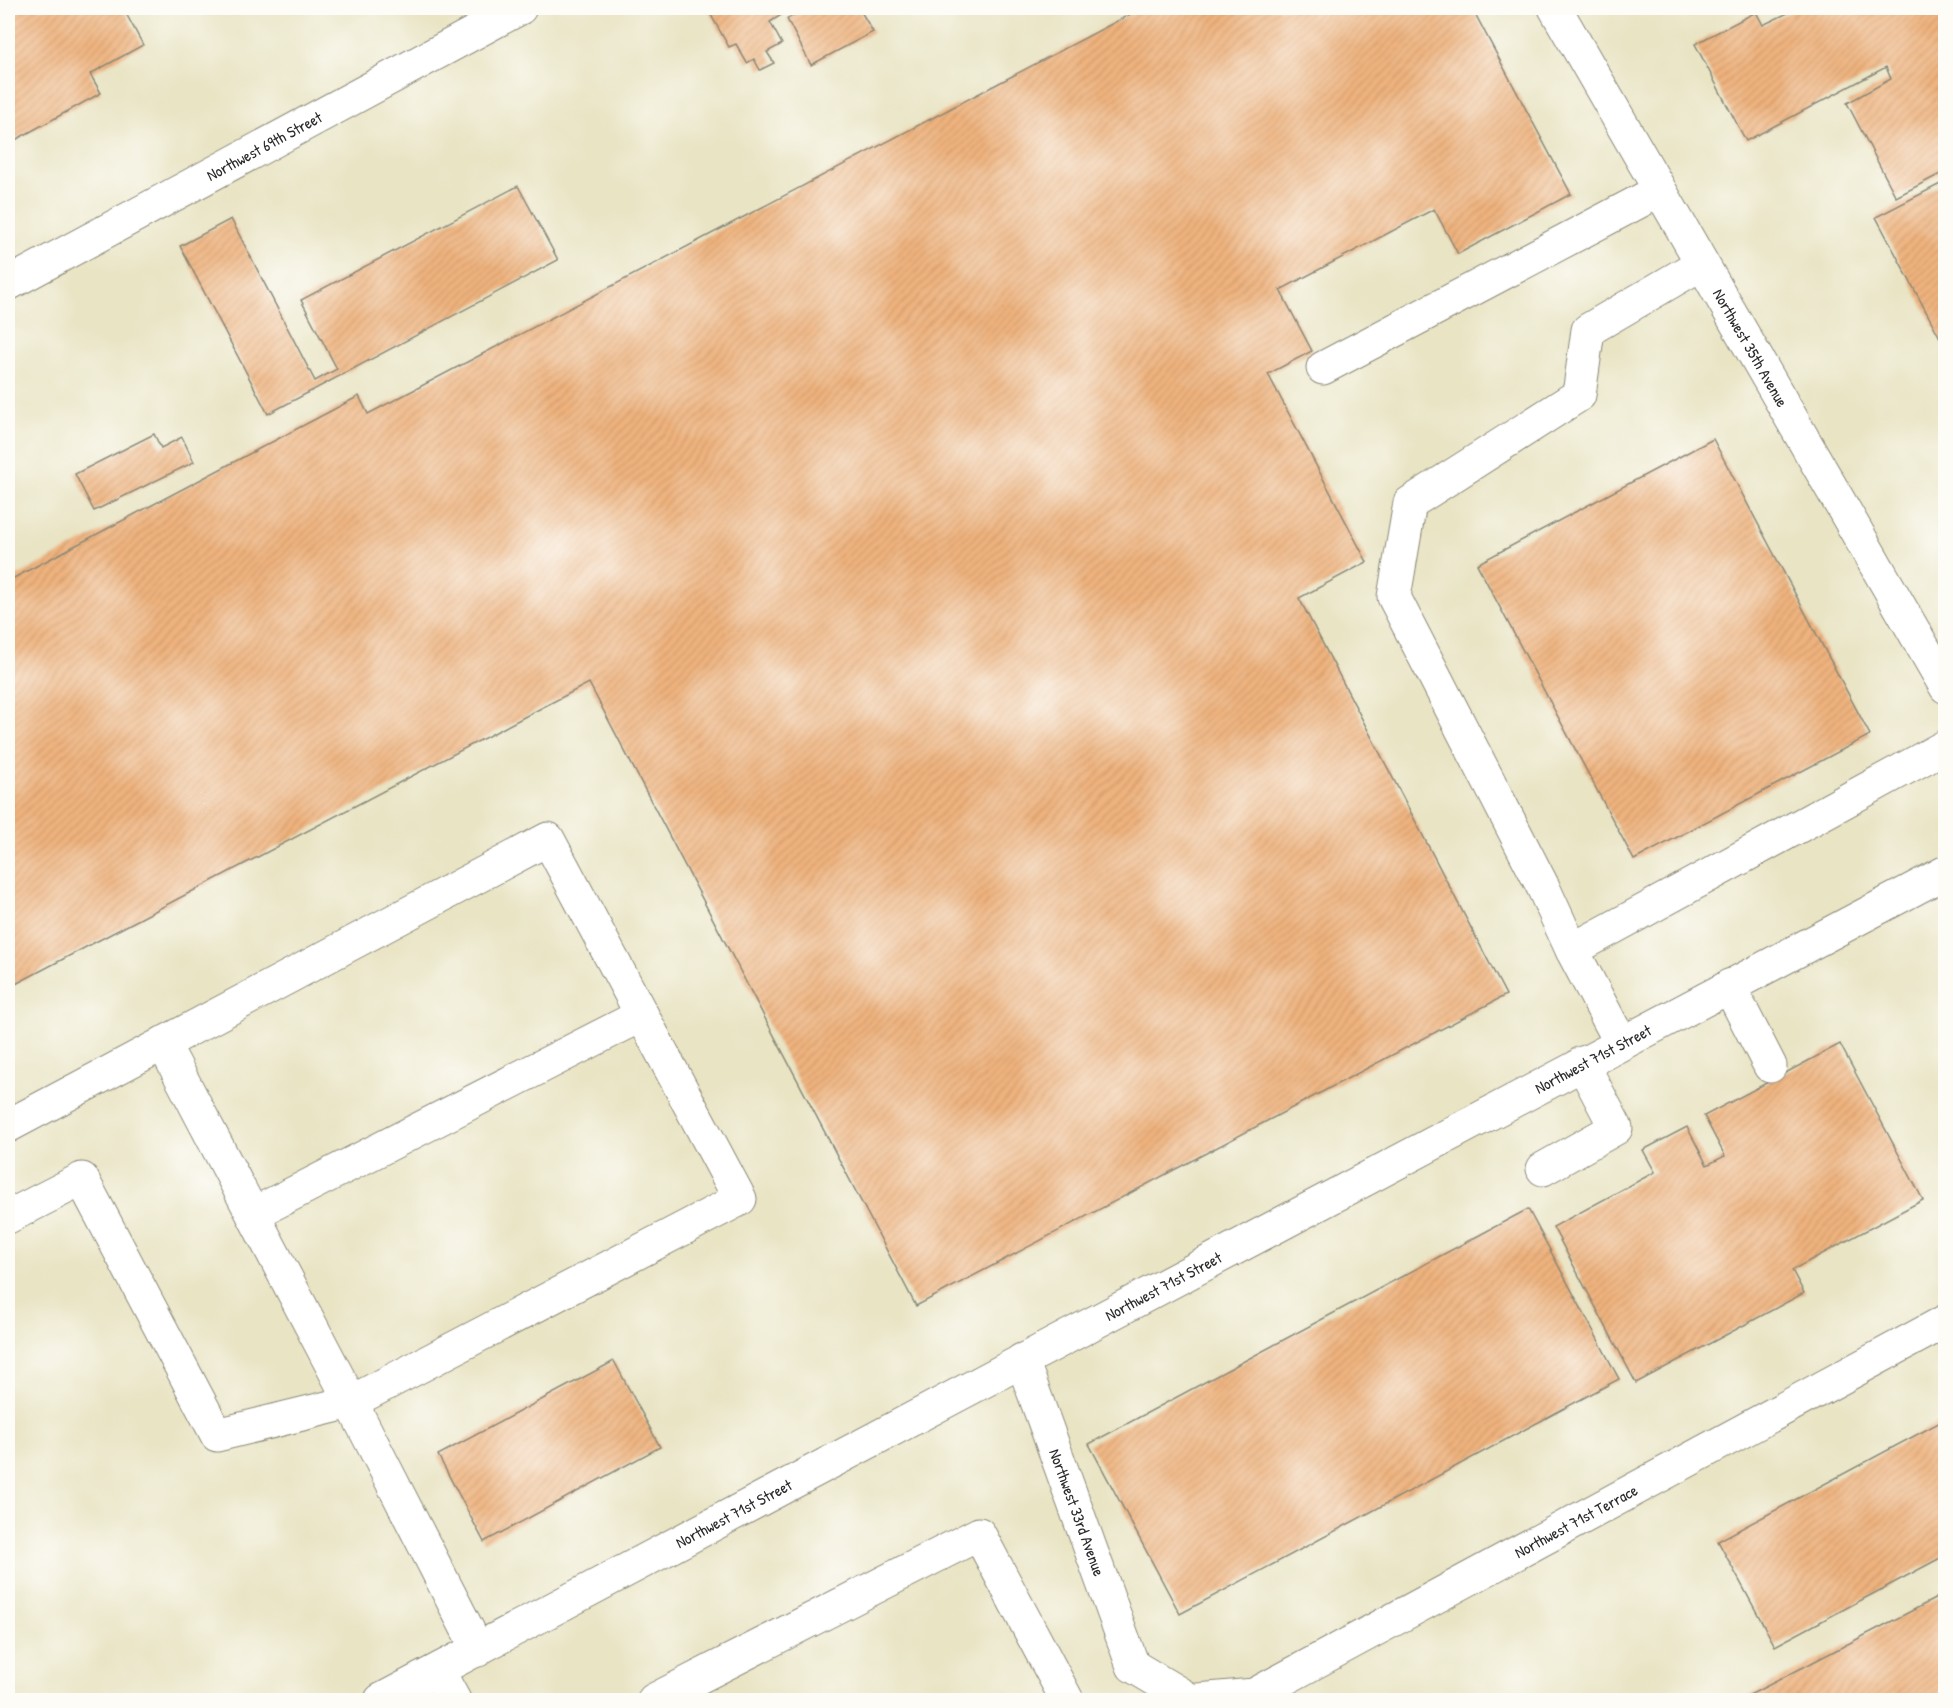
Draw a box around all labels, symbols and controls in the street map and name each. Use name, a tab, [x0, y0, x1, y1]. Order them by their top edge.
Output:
street label: Northwest 69th Street	[203, 106, 326, 186]
street label: Northwest 35th Avenue	[1708, 285, 1794, 411]
street label: Northwest 71st Street	[1531, 1019, 1655, 1099]
street label: Northwest 71st Street	[1101, 1246, 1226, 1326]
street label: Northwest 33rd Avenue	[1044, 1446, 1111, 1579]
street label: Northwest 71st Street	[672, 1473, 796, 1553]
street label: Northwest 71st Terrace	[1510, 1479, 1642, 1563]

